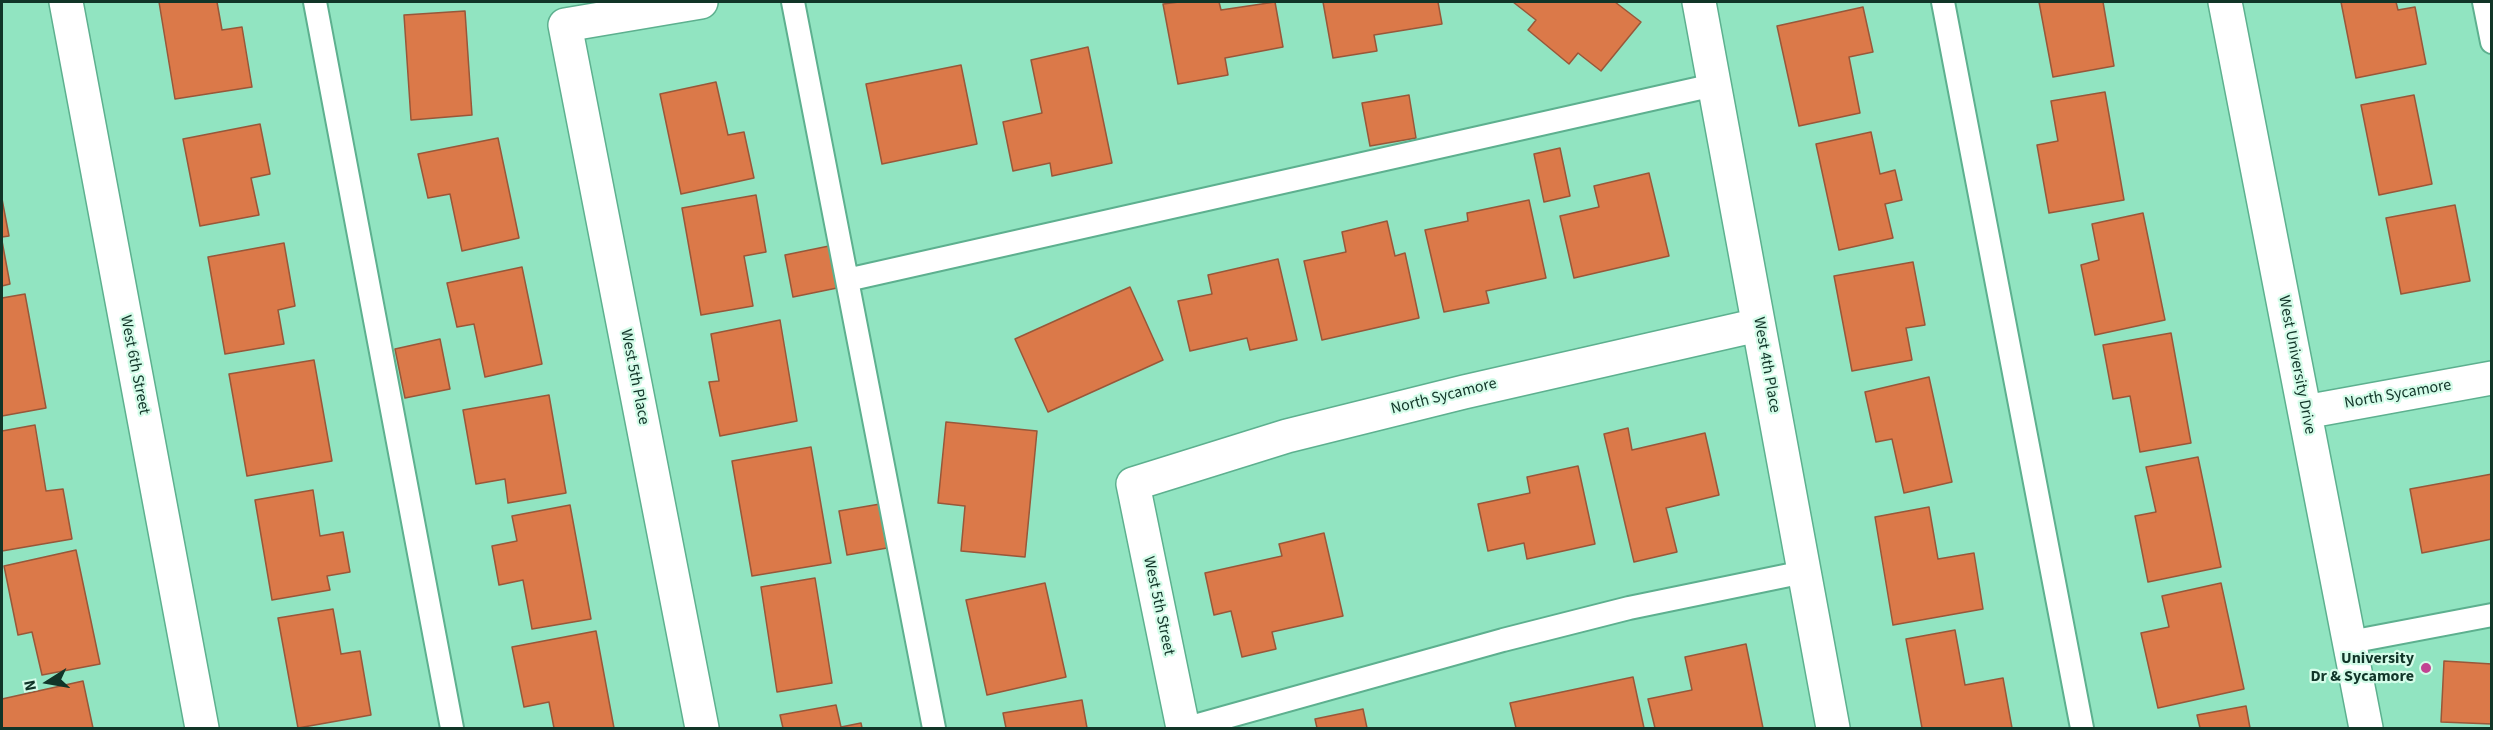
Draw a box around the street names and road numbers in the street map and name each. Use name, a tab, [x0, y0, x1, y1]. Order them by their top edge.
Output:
street label: West University Drive	[2273, 294, 2319, 436]
street label: West 6th Street	[115, 314, 153, 416]
street label: West 4th Place	[1748, 316, 1784, 414]
street label: West 5th Place	[615, 328, 653, 426]
street label: North Sycamore	[1389, 375, 1499, 419]
street label: North Sycamore	[2343, 376, 2453, 414]
street label: West 5th Street	[1138, 555, 1178, 657]

